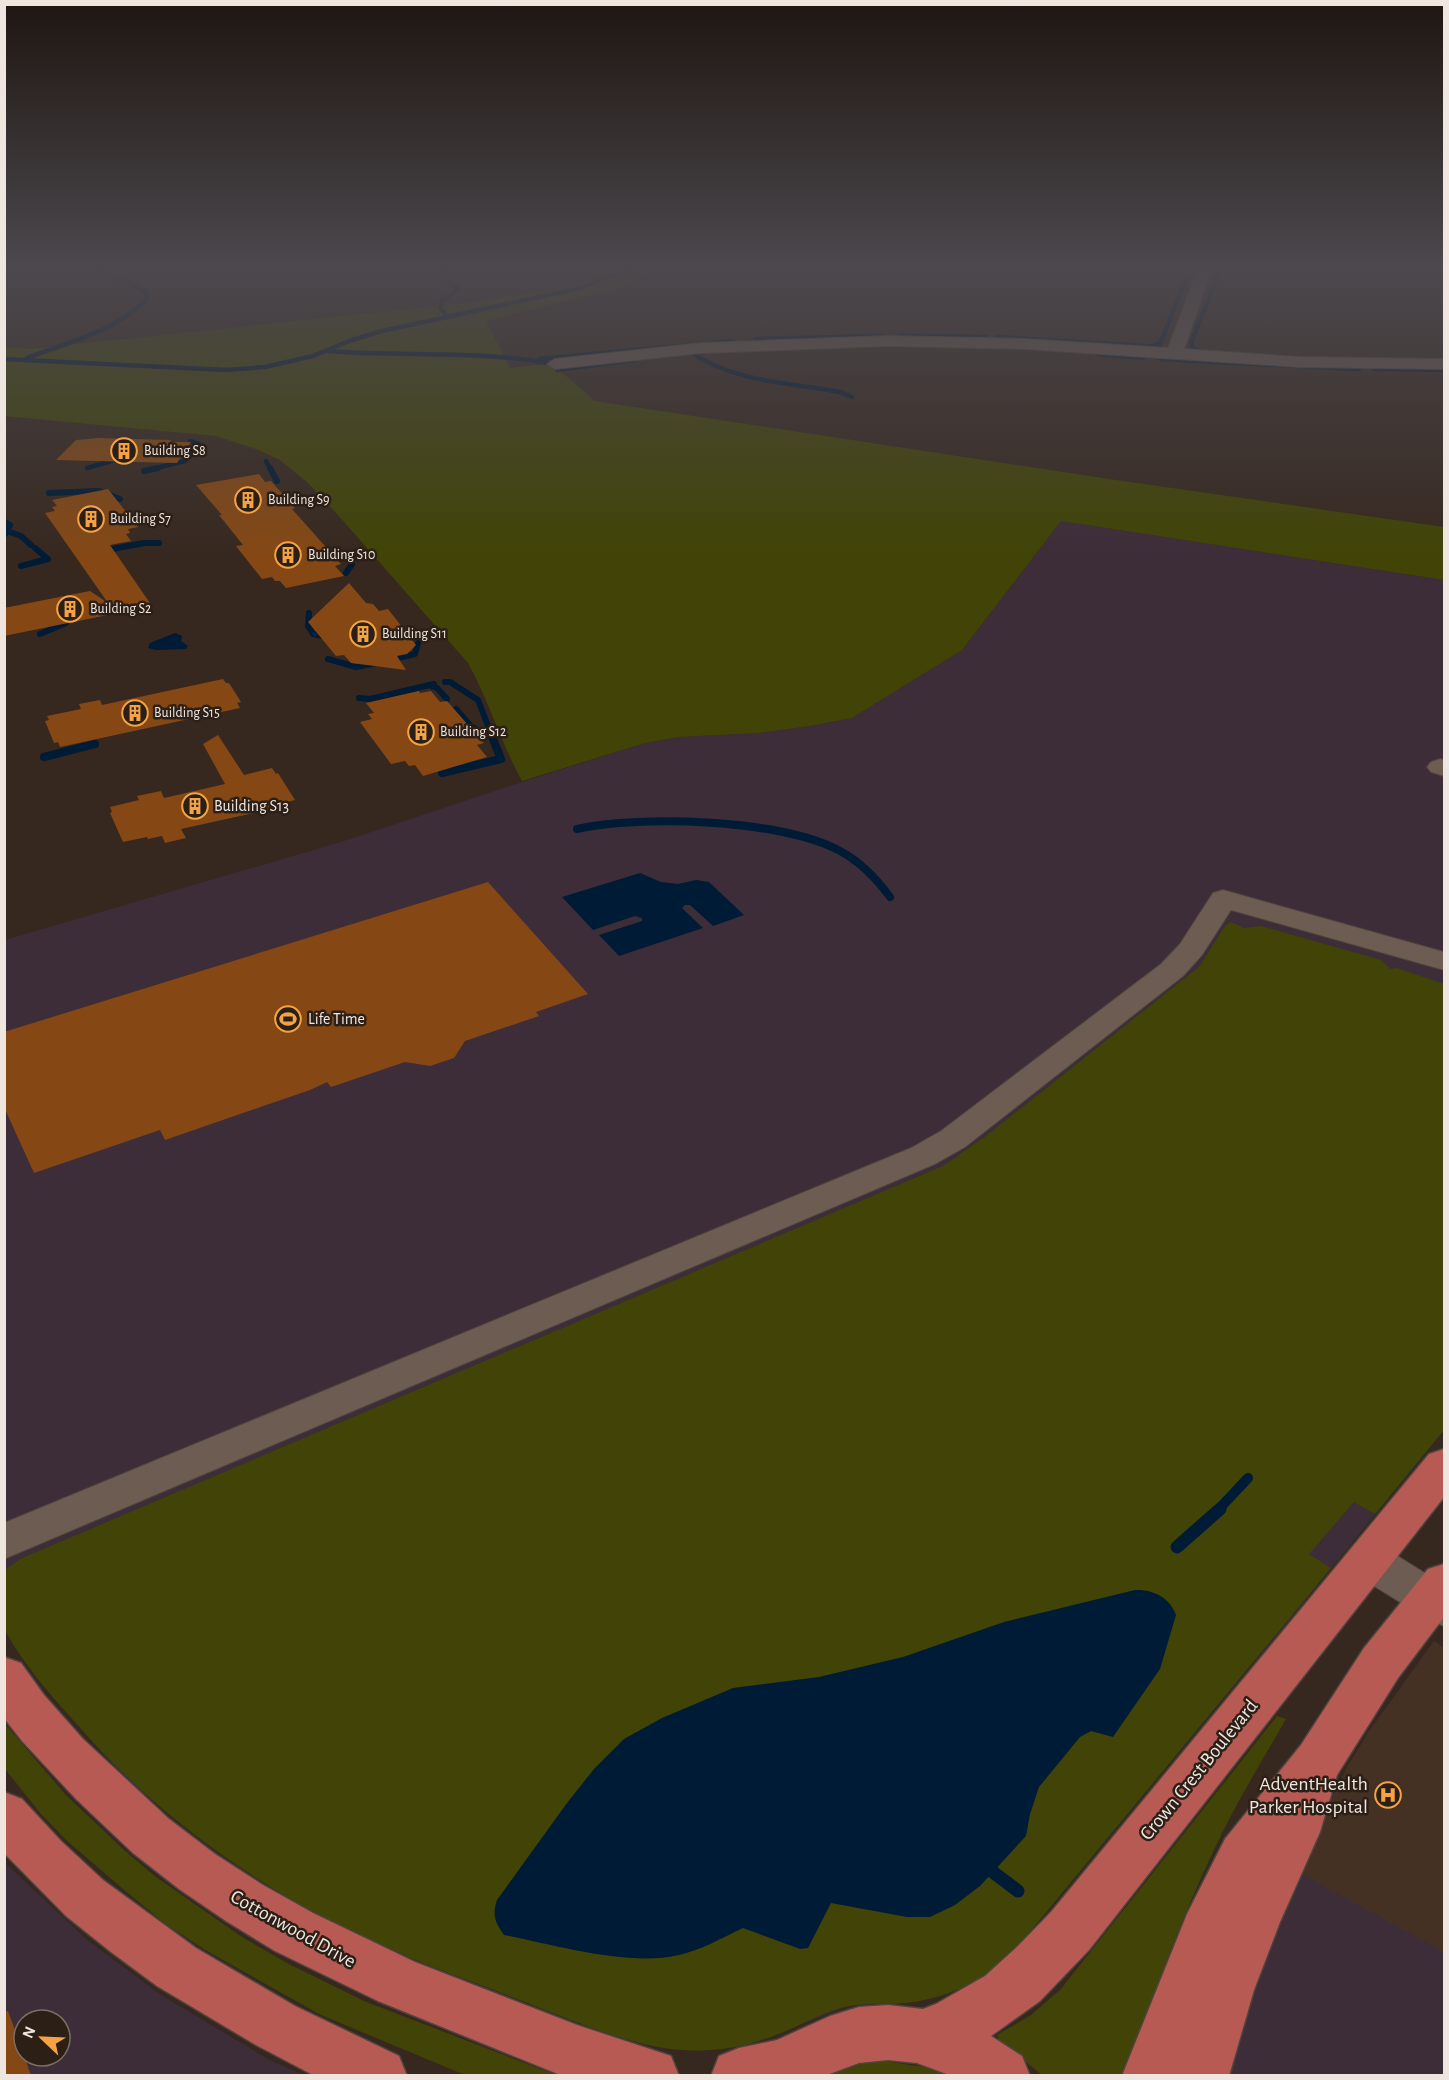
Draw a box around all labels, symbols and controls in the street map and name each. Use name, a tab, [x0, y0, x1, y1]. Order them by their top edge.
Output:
building icon: Building S8	[109, 436, 139, 466]
place label: Building S8	[144, 444, 206, 458]
building icon: Building S9	[233, 485, 263, 515]
place label: Building S9	[268, 493, 330, 507]
building icon: Building S7	[76, 504, 106, 534]
place label: Building S7	[110, 512, 171, 526]
building icon: Building S10	[273, 540, 303, 570]
place label: Building S10	[308, 548, 375, 562]
building icon: Building S2	[55, 594, 85, 624]
place label: Building S2	[90, 602, 151, 616]
building icon: Building S11	[348, 619, 378, 649]
place label: Building S11	[382, 627, 447, 641]
building icon: Building S15	[120, 698, 150, 728]
place label: Building S15	[154, 706, 220, 720]
building icon: Building S12	[406, 717, 436, 747]
place label: Building S12	[440, 725, 506, 739]
building icon: Building S13	[180, 791, 210, 821]
place label: Building S13	[214, 798, 289, 814]
sports icon: Life Time	[273, 1004, 303, 1034]
place label: Life Time	[308, 1011, 365, 1027]
street label: Crown Crest Boulevard	[1136, 1696, 1262, 1844]
place label: AdventHealth Parker Hospital	[1249, 1774, 1368, 1817]
hospital icon: AdventHealth Parker Hospital	[1373, 1780, 1403, 1810]
street label: Cottonwood Drive	[227, 1886, 359, 1972]
north arrow	[12, 2008, 72, 2068]
text: N	[20, 2024, 39, 2041]

